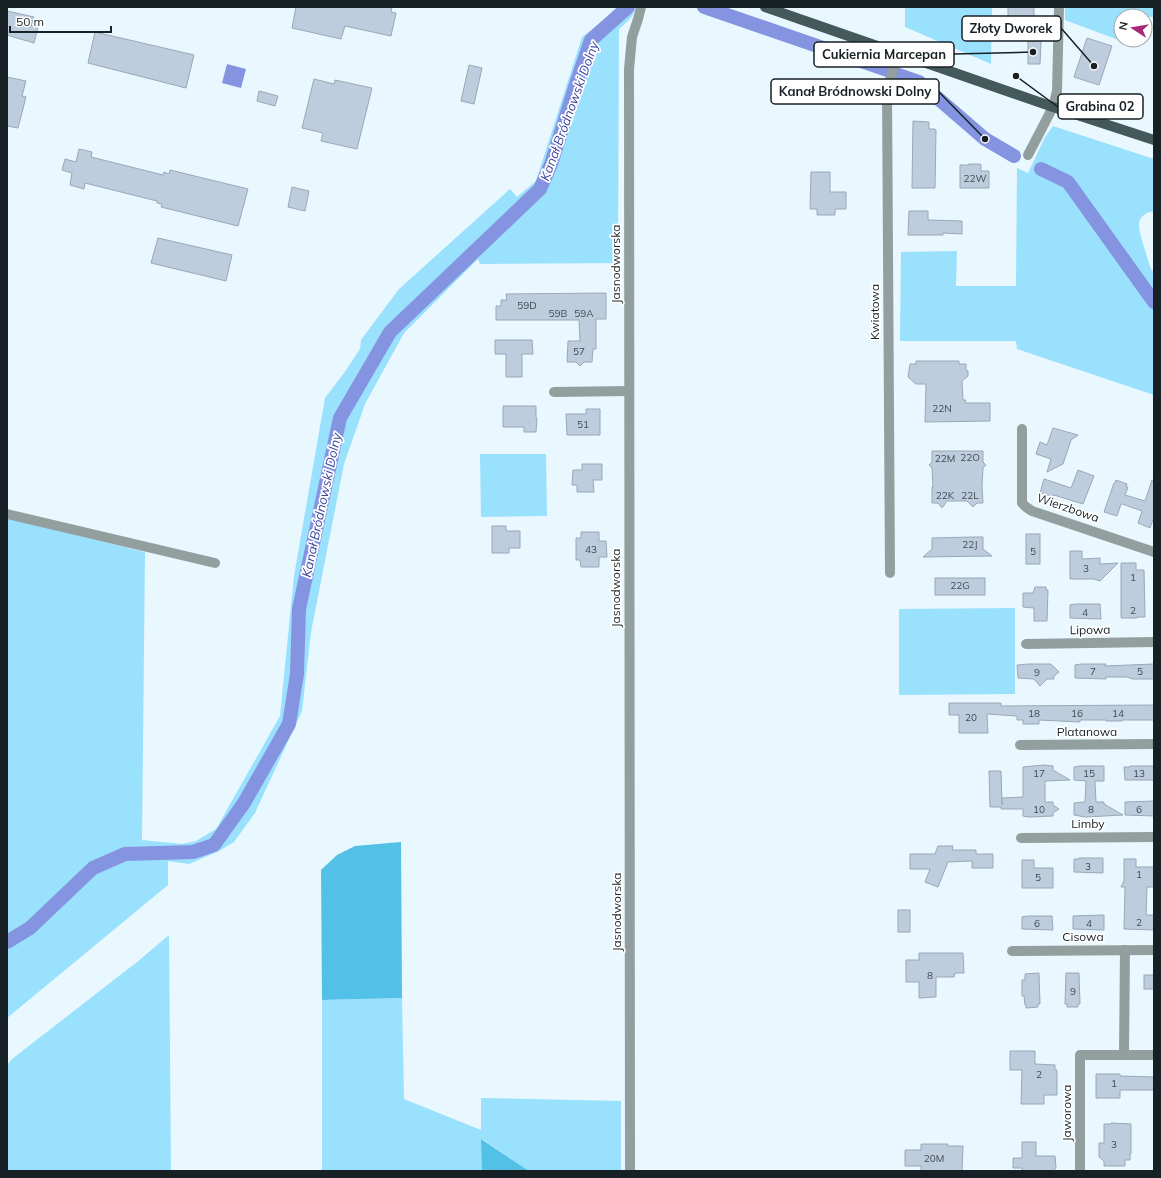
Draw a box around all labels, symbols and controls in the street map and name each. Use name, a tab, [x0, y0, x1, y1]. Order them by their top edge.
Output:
scale bar	[10, 8, 111, 34]
north arrow	[1113, 8, 1153, 48]
text: 50 m	[16, 14, 44, 29]
callout: Złoty Dworek	[962, 16, 1061, 41]
text: Złoty Dworek	[970, 20, 1053, 37]
text: N	[1116, 20, 1131, 31]
water label: Kanał Bródnowski Dolny	[536, 38, 602, 183]
callout: Cukiernia Marcepan	[814, 42, 954, 67]
text: Cukiernia Marcepan	[822, 46, 946, 62]
callout: Kanał Bródnowski Dolny	[771, 79, 939, 104]
text: Kanał Bródnowski Dolny	[779, 83, 932, 100]
callout: Grabina 02	[1058, 94, 1143, 119]
text: Grabina 02	[1065, 98, 1135, 114]
house number: 22W	[963, 172, 987, 185]
street label: Jasnodworska	[608, 225, 623, 303]
street label: Kwiatowa	[867, 284, 882, 340]
house number: 59D	[517, 299, 537, 312]
house number: 59B	[549, 307, 568, 320]
house number: 59A	[574, 307, 594, 320]
house number: 57	[573, 345, 585, 358]
house number: 22N	[932, 402, 952, 415]
house number: 51	[577, 418, 589, 431]
water label: Kanał Bródnowski Dolny	[298, 430, 344, 579]
house number: 22O	[960, 451, 980, 464]
house number: 22M	[935, 452, 955, 465]
house number: 22K	[936, 489, 955, 502]
house number: 22L	[961, 489, 979, 502]
street label: Wierzbowa	[1035, 490, 1101, 525]
house number: 22J	[962, 538, 978, 551]
house number: 43	[585, 543, 597, 556]
house number: 5	[1030, 545, 1036, 558]
street label: Jasnodworska	[608, 549, 623, 627]
house number: 3	[1083, 562, 1089, 575]
house number: 1	[1130, 571, 1136, 584]
house number: 22G	[950, 579, 970, 592]
house number: 2	[1130, 604, 1136, 617]
house number: 4	[1082, 606, 1088, 619]
street label: Lipowa	[1069, 622, 1111, 637]
house number: 7	[1090, 665, 1096, 678]
house number: 5	[1137, 665, 1143, 678]
house number: 9	[1034, 666, 1040, 679]
house number: 18	[1028, 707, 1040, 720]
house number: 16	[1071, 707, 1083, 720]
house number: 14	[1112, 707, 1124, 720]
house number: 20	[965, 711, 977, 724]
street label: Platanowa	[1057, 724, 1117, 739]
house number: 17	[1033, 767, 1045, 780]
house number: 15	[1083, 767, 1095, 780]
house number: 13	[1133, 767, 1145, 780]
house number: 10	[1033, 803, 1045, 816]
house number: 8	[1088, 803, 1094, 816]
house number: 6	[1136, 803, 1142, 816]
street label: Limby	[1071, 816, 1105, 831]
house number: 3	[1085, 860, 1091, 873]
house number: 1	[1136, 868, 1142, 881]
house number: 5	[1035, 871, 1041, 884]
street label: Jasnodworska	[609, 873, 624, 951]
house number: 2	[1136, 916, 1142, 929]
house number: 6	[1034, 917, 1040, 930]
house number: 4	[1086, 917, 1092, 930]
street label: Cisowa	[1062, 929, 1104, 944]
house number: 8	[927, 969, 933, 982]
house number: 9	[1070, 985, 1076, 998]
house number: 2	[1036, 1068, 1042, 1081]
house number: 1	[1111, 1077, 1117, 1090]
street label: Jaworowa	[1059, 1085, 1074, 1141]
house number: 3	[1111, 1138, 1117, 1151]
house number: 20M	[924, 1152, 944, 1165]

